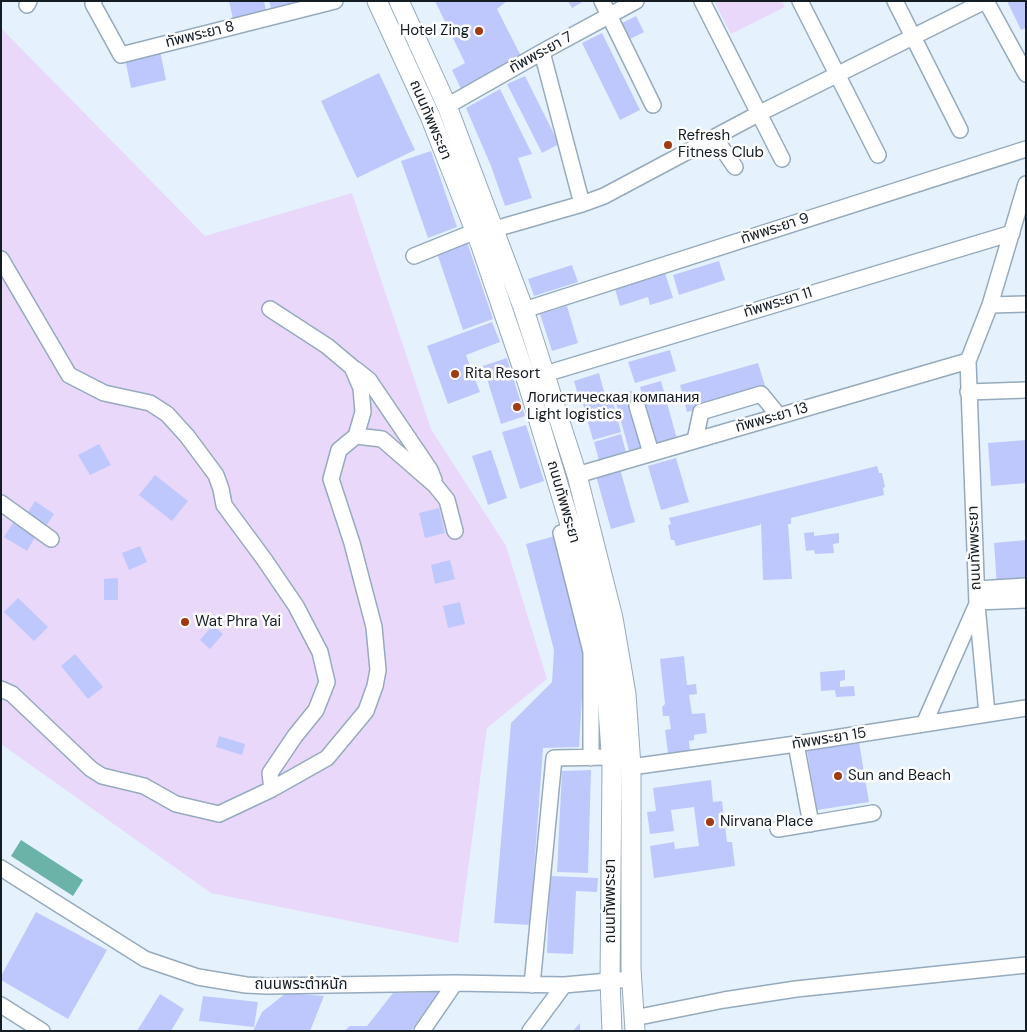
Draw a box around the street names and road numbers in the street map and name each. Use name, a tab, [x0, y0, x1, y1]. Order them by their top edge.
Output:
street label: ทัพพระยา 8	[164, 18, 236, 52]
street label: ทัพพระยา 7	[506, 28, 576, 78]
street label: ถนนทัพพระยา	[405, 77, 455, 163]
street label: ทัพพระยา 9	[739, 210, 811, 248]
street label: ทัพพระยา 11	[742, 284, 814, 322]
street label: ทัพพระยา 13	[734, 399, 810, 437]
street label: ถนนทัพพระยา	[543, 459, 583, 545]
street label: ถนนทัพพระยา	[965, 505, 985, 591]
street label: ทัพพระยา 15	[790, 724, 868, 754]
street label: ถนนทัพพระยา	[602, 859, 620, 943]
street label: ถนนพระตำหนัก	[255, 976, 347, 994]

